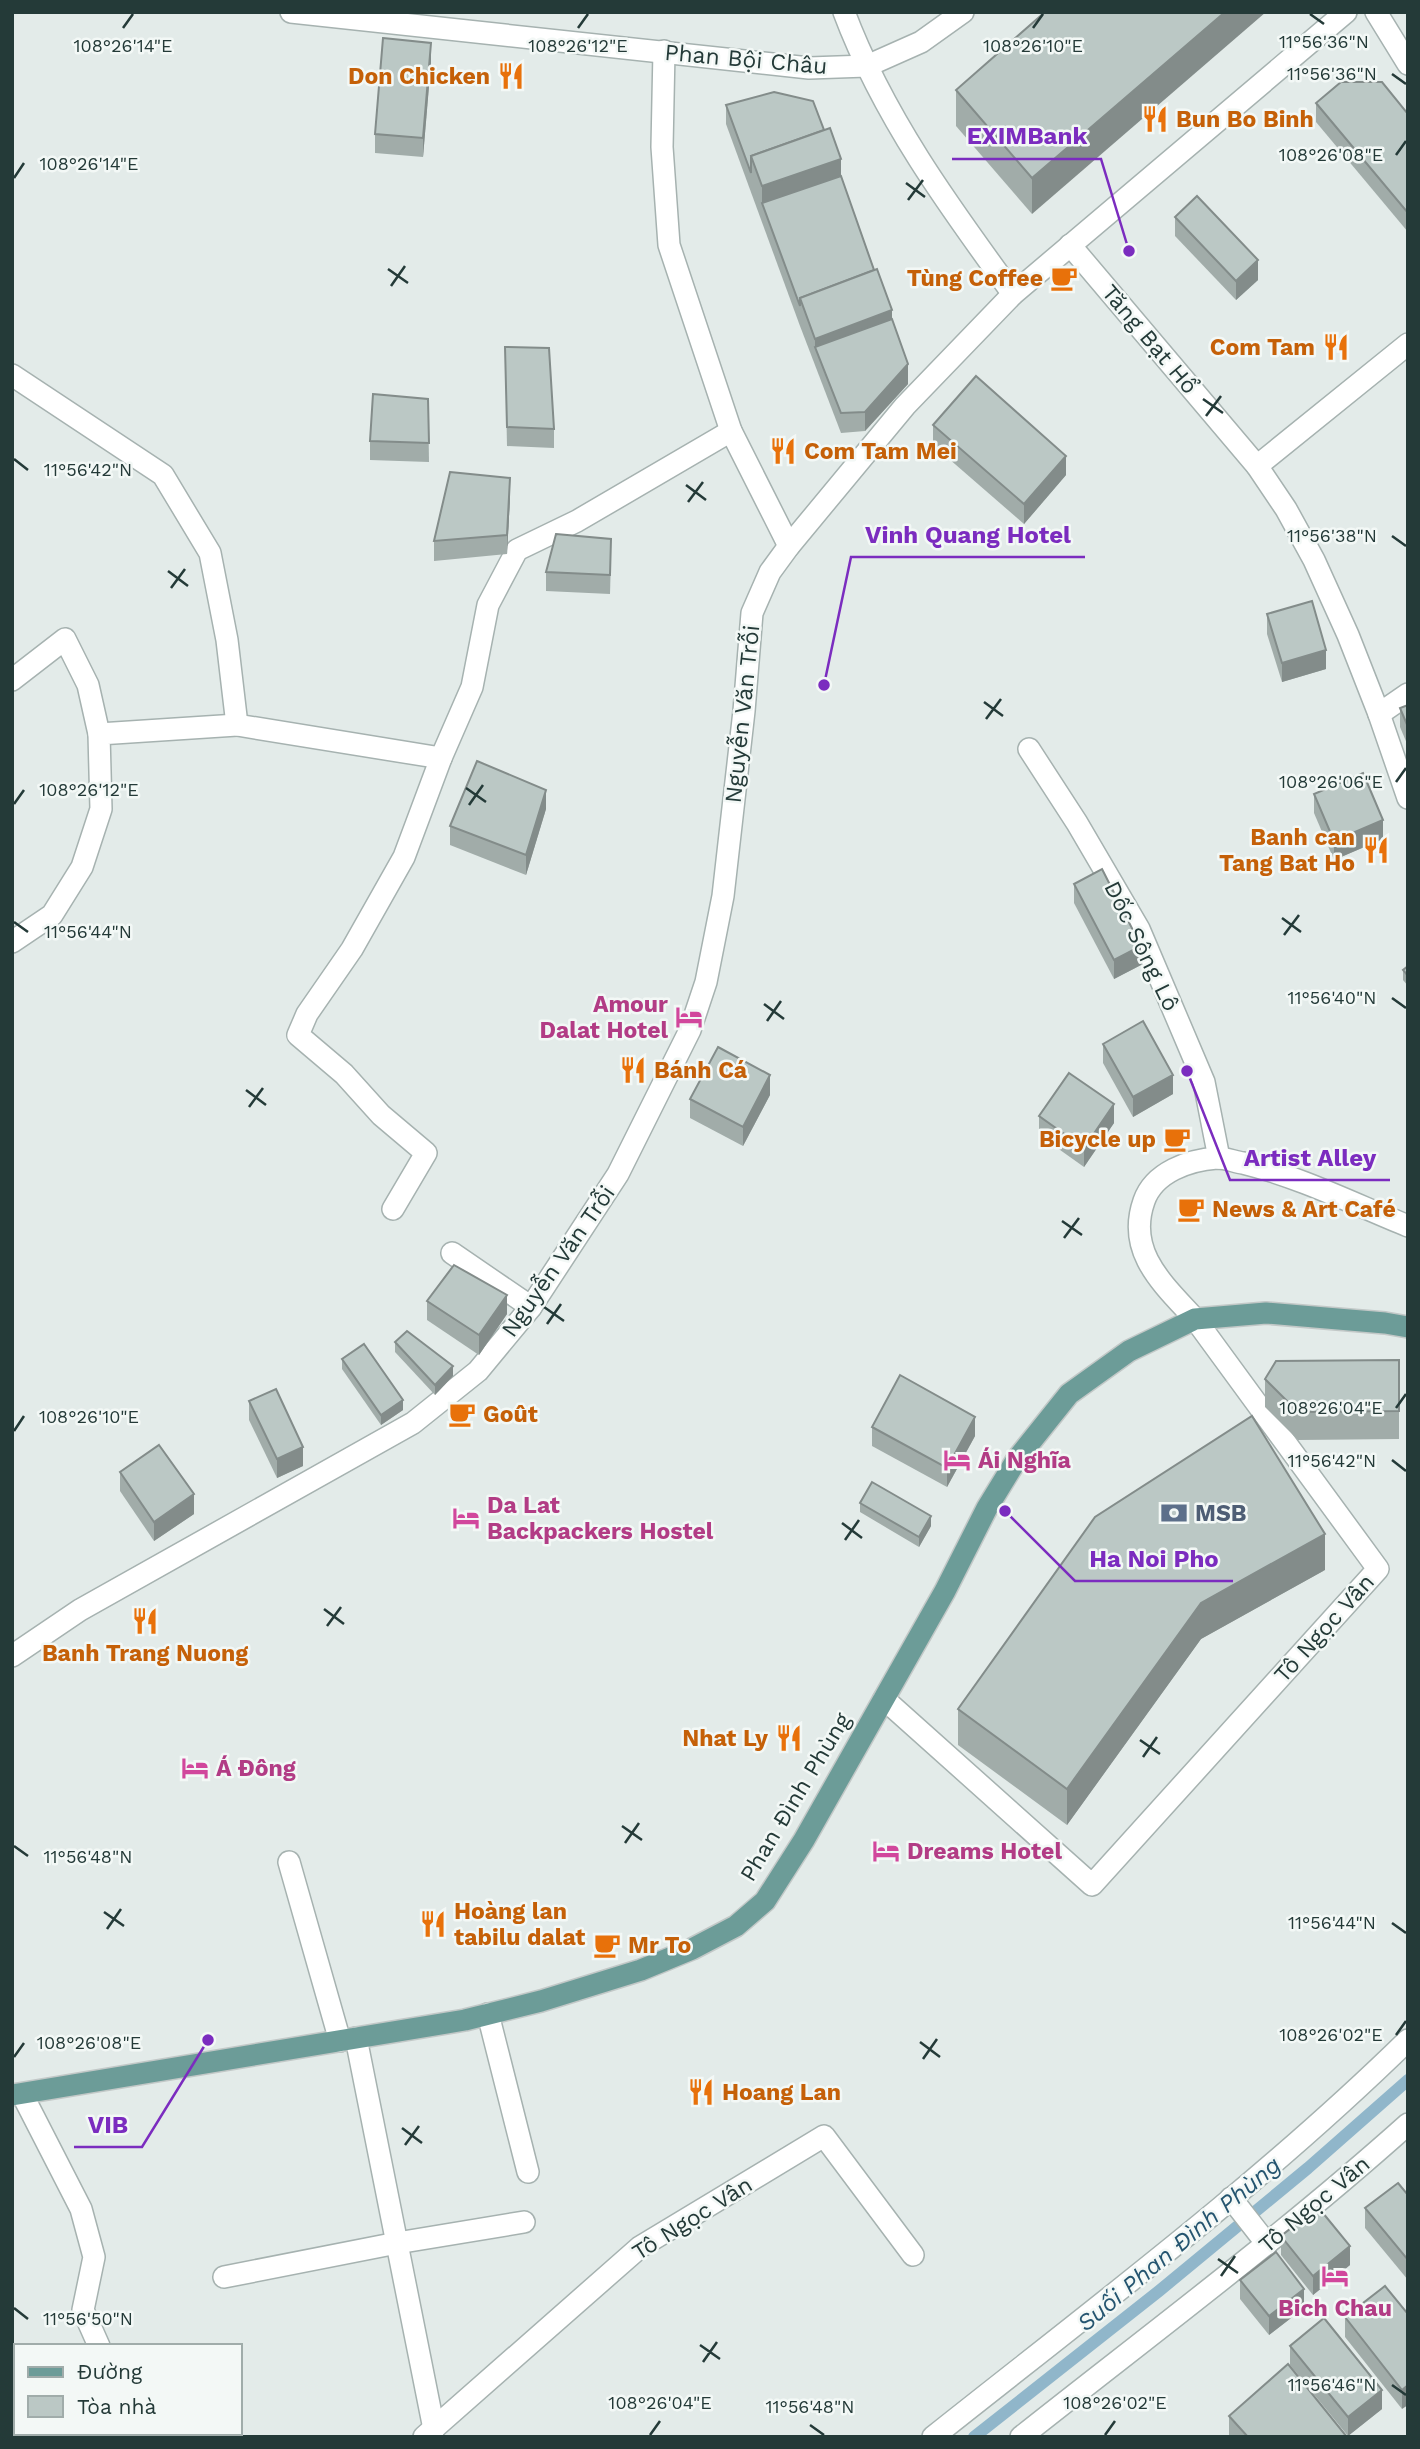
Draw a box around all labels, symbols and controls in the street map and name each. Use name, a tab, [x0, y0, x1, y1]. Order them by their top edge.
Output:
text: 11°56'36"N	[1279, 31, 1369, 52]
text: 108°26'14"E	[73, 35, 173, 56]
text: 108°26'12"E	[528, 35, 628, 56]
text: 108°26'10"E	[983, 35, 1083, 56]
street label: Phan Bội Châu	[663, 39, 829, 80]
restaurant icon: Don Chicken	[496, 61, 526, 91]
place label: Don Chicken	[348, 63, 490, 90]
text: 11°56'36"N	[1287, 63, 1377, 84]
restaurant icon: Bun Bo Binh	[1140, 104, 1170, 134]
place label: Bun Bo Binh	[1176, 106, 1314, 133]
callout: EXIMBank	[952, 114, 1101, 159]
text: EXIMBank	[967, 122, 1087, 150]
text: 108°26'08"E	[1279, 144, 1383, 165]
text: 108°26'14"E	[39, 153, 139, 174]
cafe icon: Tùng Coffee	[1049, 263, 1079, 293]
place label: Tùng Coffee	[907, 265, 1043, 292]
street label: Tăng Bạt Hổ	[1096, 279, 1203, 400]
restaurant icon: Com Tam	[1321, 332, 1351, 362]
place label: Com Tam	[1210, 334, 1315, 361]
restaurant icon: Com Tam Mei	[768, 436, 798, 466]
place label: Com Tam Mei	[804, 438, 957, 465]
text: 11°56'42"N	[44, 459, 132, 480]
callout: Vinh Quang Hotel	[851, 512, 1085, 557]
text: Vinh Quang Hotel	[865, 521, 1071, 549]
text: 11°56'38"N	[1287, 525, 1377, 546]
street label: Nguyễn Văn Trỗi	[719, 624, 765, 804]
text: 108°26'06"E	[1279, 771, 1383, 792]
text: 108°26'12"E	[39, 779, 139, 800]
place label: Banh can Tang Bat Ho	[1219, 824, 1355, 877]
restaurant icon: Banh can Tang Bat Ho	[1361, 835, 1391, 865]
street label: Dốc Sông Lô	[1098, 877, 1185, 1016]
text: 11°56'44"N	[44, 921, 132, 942]
text: 11°56'40"N	[1288, 987, 1376, 1008]
place label: Amour Dalat Hotel	[540, 991, 668, 1044]
hotel icon: Amour Dalat Hotel	[674, 1002, 704, 1032]
restaurant icon: Bánh Cá	[618, 1055, 648, 1085]
place label: Bánh Cá	[654, 1057, 748, 1084]
cafe icon: Bicycle up	[1162, 1124, 1192, 1154]
place label: Bicycle up	[1039, 1126, 1156, 1153]
callout: Artist Alley	[1230, 1135, 1390, 1180]
text: Artist Alley	[1244, 1144, 1377, 1172]
street label: Nguyễn Văn Trỗi	[495, 1180, 621, 1342]
cafe icon: News & Art Café	[1176, 1194, 1206, 1224]
place label: News & Art Café	[1212, 1196, 1396, 1223]
text: 108°26'04"E	[1279, 1397, 1383, 1418]
cafe icon: Goût	[447, 1399, 477, 1429]
place label: Goût	[483, 1401, 538, 1428]
text: 108°26'10"E	[39, 1406, 139, 1427]
hotel icon: Ái Nghĩa	[942, 1445, 972, 1475]
place label: Ái Nghĩa	[978, 1447, 1072, 1474]
text: 11°56'42"N	[1288, 1450, 1376, 1471]
place label: Da Lat Backpackers Hostel	[487, 1492, 714, 1545]
bank icon: MSB	[1159, 1498, 1189, 1528]
place label: MSB	[1195, 1500, 1247, 1527]
hotel icon: Da Lat Backpackers Hostel	[451, 1503, 481, 1533]
callout: Ha Noi Pho	[1075, 1536, 1233, 1581]
text: Ha Noi Pho	[1089, 1545, 1219, 1573]
street label: Tô Ngọc Vân	[1269, 1569, 1380, 1688]
restaurant icon: Banh Trang Nuong	[130, 1606, 160, 1636]
place label: Banh Trang Nuong	[42, 1640, 248, 1667]
street label: Phan Đình Phùng	[735, 1708, 857, 1886]
restaurant icon: Nhat Ly	[774, 1723, 804, 1753]
place label: Nhat Ly	[682, 1725, 768, 1752]
hotel icon: Á Đông	[180, 1753, 210, 1783]
place label: Á Đông	[216, 1755, 296, 1782]
hotel icon: Dreams Hotel	[871, 1836, 901, 1866]
place label: Dreams Hotel	[907, 1838, 1062, 1865]
text: 11°56'48"N	[44, 1846, 132, 1867]
place label: Hoàng lan tabilu dalat	[454, 1898, 585, 1951]
restaurant icon: Hoàng lan tabilu dalat	[418, 1909, 448, 1939]
text: 11°56'44"N	[1288, 1912, 1376, 1933]
cafe icon: Mr To	[592, 1930, 622, 1960]
place label: Mr To	[628, 1932, 691, 1959]
text: 108°26'02"E	[1279, 2024, 1383, 2045]
text: 108°26'08"E	[37, 2032, 141, 2053]
restaurant icon: Hoang Lan	[686, 2077, 716, 2107]
place label: Hoang Lan	[722, 2079, 841, 2106]
callout: VIB	[74, 2102, 142, 2147]
text: VIB	[88, 2111, 128, 2139]
street label: Tô Ngọc Vân	[1253, 2150, 1375, 2259]
water label: Suối Phan Đình Phùng	[1072, 2151, 1286, 2337]
street label: Tô Ngọc Vân	[627, 2171, 757, 2266]
hotel icon: Bich Chau	[1320, 2261, 1350, 2291]
place label: Bich Chau	[1278, 2295, 1392, 2322]
text: 11°56'50"N	[43, 2308, 133, 2329]
legend	[14, 2344, 242, 2435]
text: Đường	[77, 2359, 143, 2384]
text: 11°56'46"N	[1288, 2374, 1376, 2395]
text: 108°26'04"E	[608, 2392, 712, 2413]
text: 108°26'02"E	[1063, 2392, 1167, 2413]
text: Tòa nhà	[77, 2394, 157, 2419]
text: 11°56'48"N	[766, 2396, 854, 2417]

